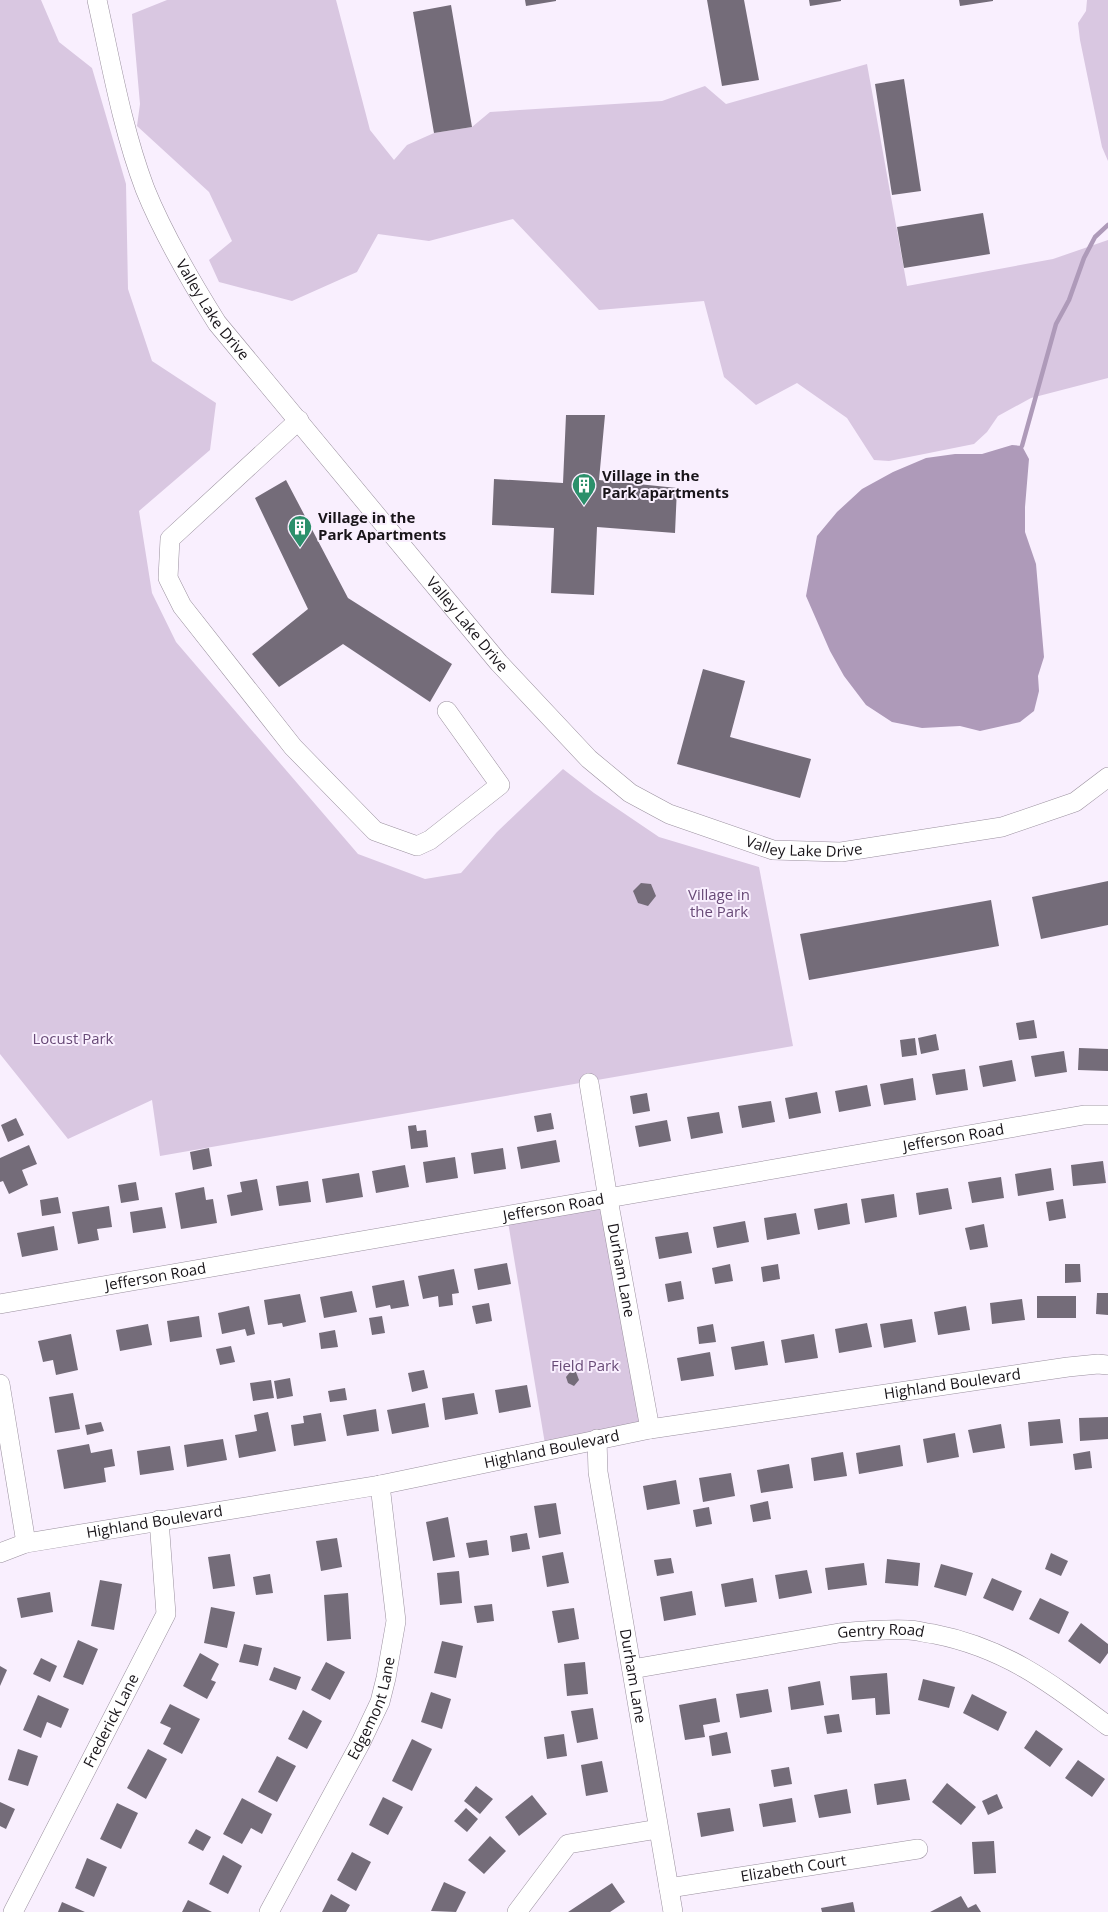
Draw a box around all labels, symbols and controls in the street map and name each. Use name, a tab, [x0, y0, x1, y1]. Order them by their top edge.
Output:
street label: Valley Lake Drive	[172, 255, 254, 364]
place label: Village in the Park apartments	[602, 465, 729, 502]
building icon: Village in the Park apartments	[571, 472, 597, 506]
place label: Village in the Park Apartments	[318, 507, 446, 544]
building icon: Village in the Park Apartments	[287, 514, 313, 548]
street label: Valley Lake Drive	[422, 572, 513, 676]
street label: Valley Lake Drive	[743, 830, 864, 861]
park label: Village in the Park	[688, 884, 750, 921]
park label: Locust Park	[33, 1028, 114, 1048]
street label: Jefferson Road	[899, 1118, 1006, 1156]
street label: Jefferson Road	[499, 1188, 606, 1225]
street label: Durham Lane	[604, 1221, 640, 1319]
street label: Jefferson Road	[101, 1257, 208, 1295]
park label: Field Park	[551, 1355, 619, 1375]
street label: Highland Boulevard	[883, 1363, 1022, 1403]
street label: Highland Boulevard	[482, 1425, 621, 1472]
street label: Highland Boulevard	[85, 1500, 224, 1542]
street label: Gentry Road	[836, 1619, 926, 1642]
street label: Durham Lane	[616, 1627, 652, 1725]
street label: Edgemont Lane	[342, 1655, 399, 1763]
street label: Frederick Lane	[78, 1670, 143, 1771]
street label: Elizabeth Court	[739, 1849, 848, 1886]

